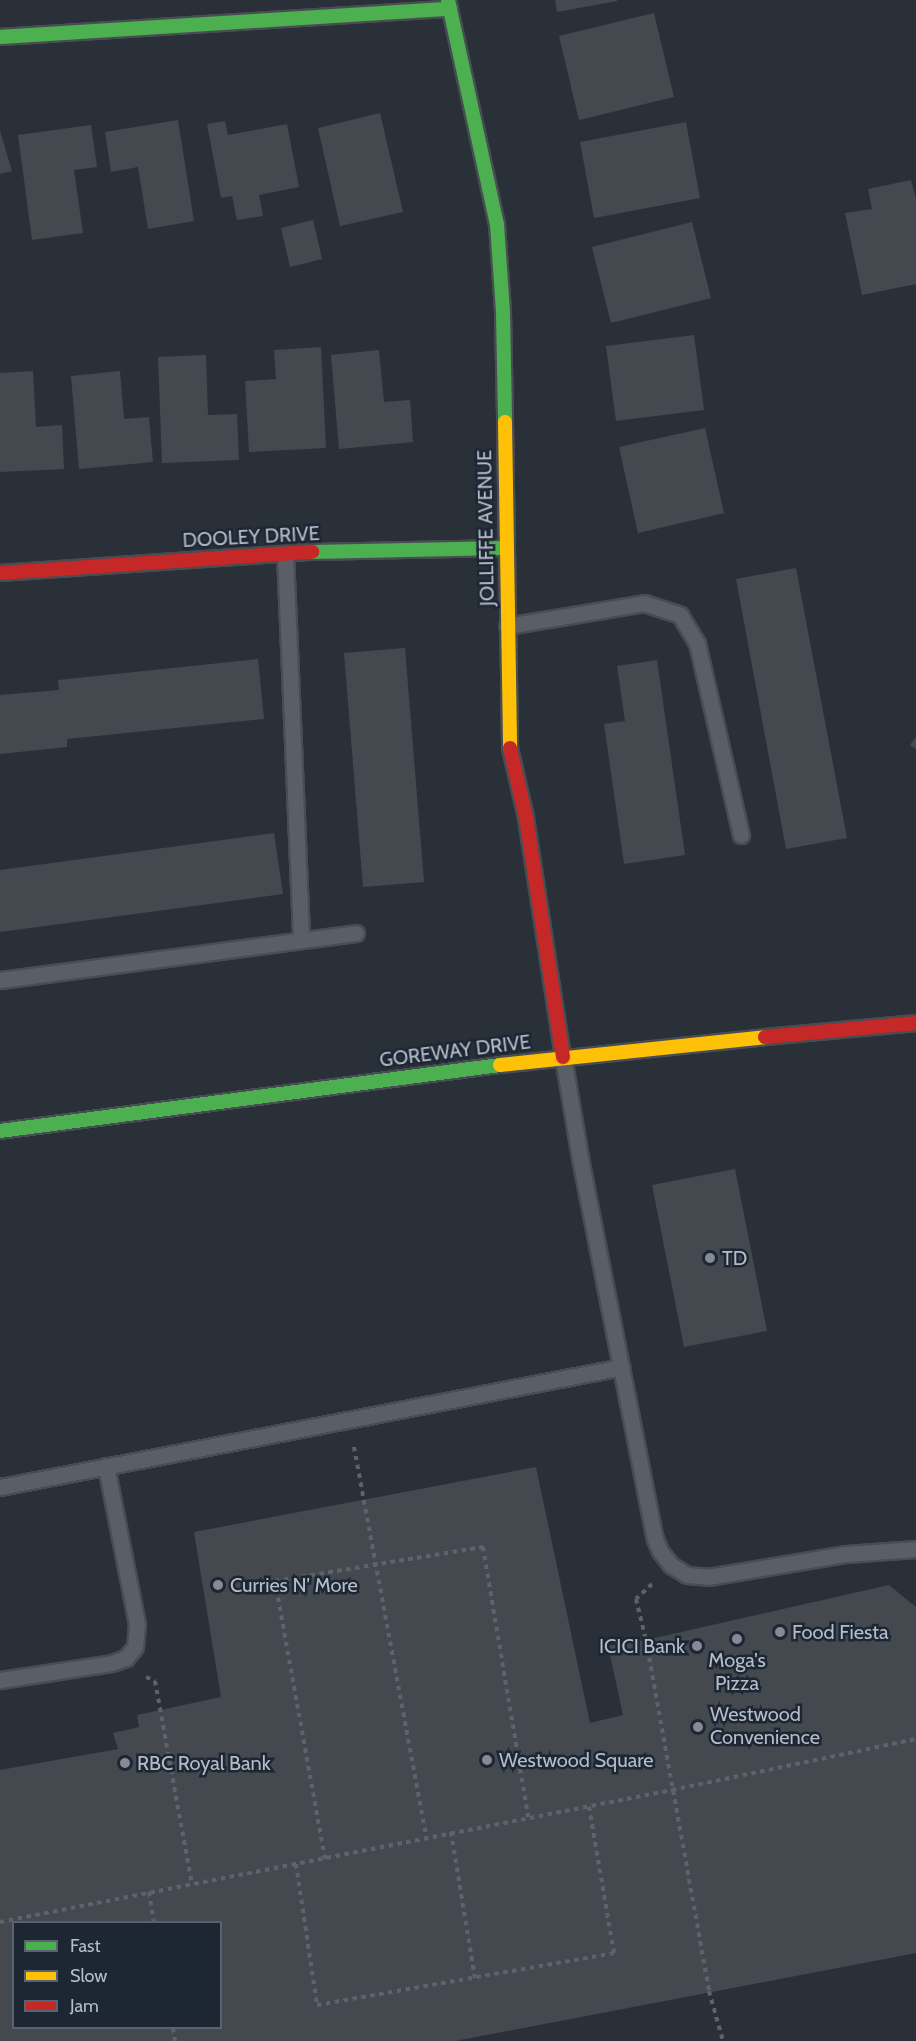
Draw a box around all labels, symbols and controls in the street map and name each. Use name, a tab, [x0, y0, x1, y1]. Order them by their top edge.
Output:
street label: JOLLIFFE AVENUE	[473, 450, 499, 606]
street label: DOOLEY DRIVE	[182, 521, 320, 553]
street label: GOREWAY DRIVE	[378, 1030, 532, 1072]
place label: TD	[722, 1246, 747, 1270]
marker: TD	[703, 1251, 717, 1265]
place label: Curries N' More	[230, 1573, 358, 1597]
marker: Curries N' More	[211, 1578, 225, 1592]
place label: Food Fiesta	[792, 1620, 889, 1644]
marker: Food Fiesta	[773, 1625, 787, 1639]
marker: Moga's Pizza	[730, 1632, 744, 1646]
place label: ICICI Bank	[599, 1634, 685, 1658]
marker: ICICI Bank	[690, 1639, 704, 1653]
place label: Moga's Pizza	[708, 1648, 766, 1695]
place label: Westwood Convenience	[710, 1703, 820, 1750]
marker: Westwood Convenience	[691, 1720, 705, 1734]
place label: Westwood Square	[499, 1748, 654, 1772]
place label: RBC Royal Bank	[137, 1751, 271, 1775]
marker: Westwood Square	[480, 1753, 494, 1767]
marker: RBC Royal Bank	[118, 1756, 132, 1770]
legend	[12, 1921, 222, 2029]
text: Fast	[70, 1935, 101, 1957]
text: Slow	[70, 1965, 107, 1987]
text: Jam	[70, 1995, 99, 2017]

